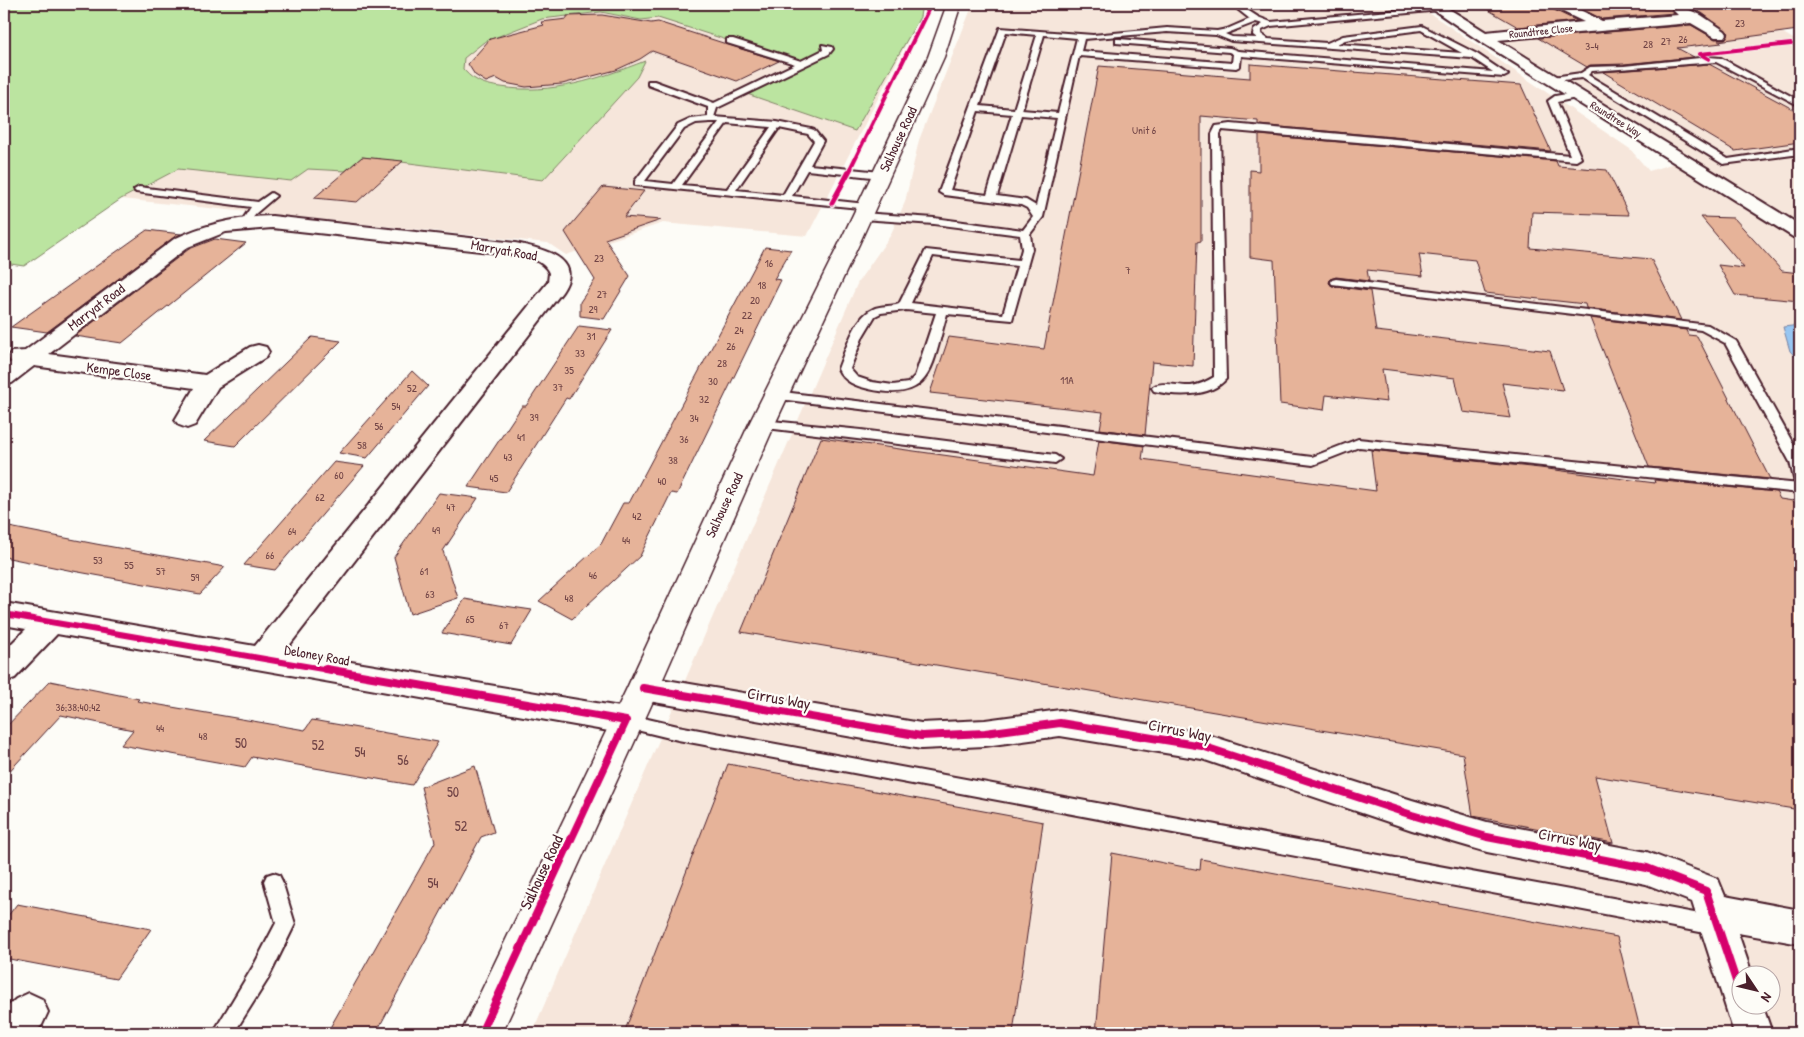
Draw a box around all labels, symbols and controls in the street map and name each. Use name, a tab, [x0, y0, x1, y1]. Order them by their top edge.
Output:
house number: 23	[1735, 16, 1745, 30]
street label: Roundtree Close	[1508, 21, 1574, 41]
house number: 26	[1678, 32, 1688, 46]
house number: 27	[1661, 34, 1671, 48]
house number: 28	[1643, 37, 1653, 51]
house number: 3-4	[1585, 39, 1599, 53]
street label: Roundtree Way	[1588, 98, 1645, 141]
street label: Salhouse Road	[874, 103, 921, 174]
house number: Unit 6	[1132, 123, 1157, 137]
street label: Marryat Road	[469, 234, 539, 266]
house number: 23	[594, 251, 604, 265]
house number: 16	[765, 256, 774, 270]
house number: 7	[1125, 263, 1131, 277]
house number: 18	[758, 278, 767, 292]
street label: Marryat Road	[63, 279, 129, 335]
house number: 27	[597, 287, 607, 301]
house number: 20	[750, 293, 760, 307]
house number: 29	[588, 302, 598, 316]
house number: 22	[742, 308, 752, 322]
house number: 24	[734, 323, 744, 337]
house number: 31	[587, 329, 595, 343]
house number: 26	[726, 339, 736, 353]
house number: 33	[575, 346, 585, 360]
house number: 28	[717, 356, 727, 370]
street label: Kempe Close	[85, 357, 153, 385]
house number: 35	[564, 363, 574, 377]
house number: 11A	[1060, 373, 1074, 387]
house number: 30	[708, 374, 718, 388]
house number: 37	[553, 380, 563, 394]
house number: 52	[407, 381, 417, 395]
house number: 32	[699, 392, 709, 406]
house number: 54	[392, 399, 400, 413]
house number: 39	[530, 410, 538, 424]
house number: 34	[689, 411, 699, 425]
house number: 56	[374, 419, 384, 433]
house number: 41	[517, 430, 525, 444]
house number: 36	[679, 432, 689, 446]
house number: 58	[357, 438, 367, 452]
house number: 43	[503, 450, 513, 464]
house number: 38	[668, 453, 678, 467]
house number: 60	[334, 468, 344, 482]
street label: Salhouse Road	[700, 469, 747, 540]
house number: 45	[490, 471, 499, 485]
house number: 40	[657, 474, 667, 488]
house number: 62	[315, 490, 325, 504]
house number: 47	[446, 500, 456, 514]
house number: 42	[632, 509, 642, 523]
house number: 49	[432, 523, 440, 537]
house number: 64	[288, 524, 296, 538]
house number: 44	[622, 533, 630, 547]
house number: 66	[266, 548, 275, 562]
house number: 53	[93, 553, 103, 567]
house number: 55	[124, 558, 134, 572]
house number: 57	[156, 564, 166, 578]
house number: 61	[420, 564, 428, 578]
house number: 46	[589, 568, 598, 582]
house number: 59	[191, 570, 199, 584]
house number: 63	[425, 587, 435, 601]
house number: 48	[565, 591, 574, 605]
house number: 65	[465, 612, 475, 626]
house number: 67	[499, 618, 509, 632]
street label: Deloney Road	[283, 639, 352, 671]
street label: Cirrus Way	[746, 682, 813, 714]
house number: 36;38;40;42	[56, 700, 101, 714]
street label: Cirrus Way	[1147, 713, 1214, 747]
house number: 44	[156, 721, 164, 735]
house number: 48	[199, 729, 208, 743]
house number: 50	[235, 733, 247, 752]
house number: 52	[312, 735, 325, 754]
house number: 54	[354, 742, 366, 761]
house number: 56	[397, 750, 409, 769]
house number: 50	[447, 782, 459, 801]
house number: 52	[455, 816, 468, 835]
street label: Cirrus Way	[1537, 822, 1604, 856]
street label: Salhouse Road	[514, 831, 568, 913]
house number: 54	[427, 873, 439, 892]
north arrow	[1732, 964, 1782, 1014]
text: N	[1757, 989, 1777, 1007]

